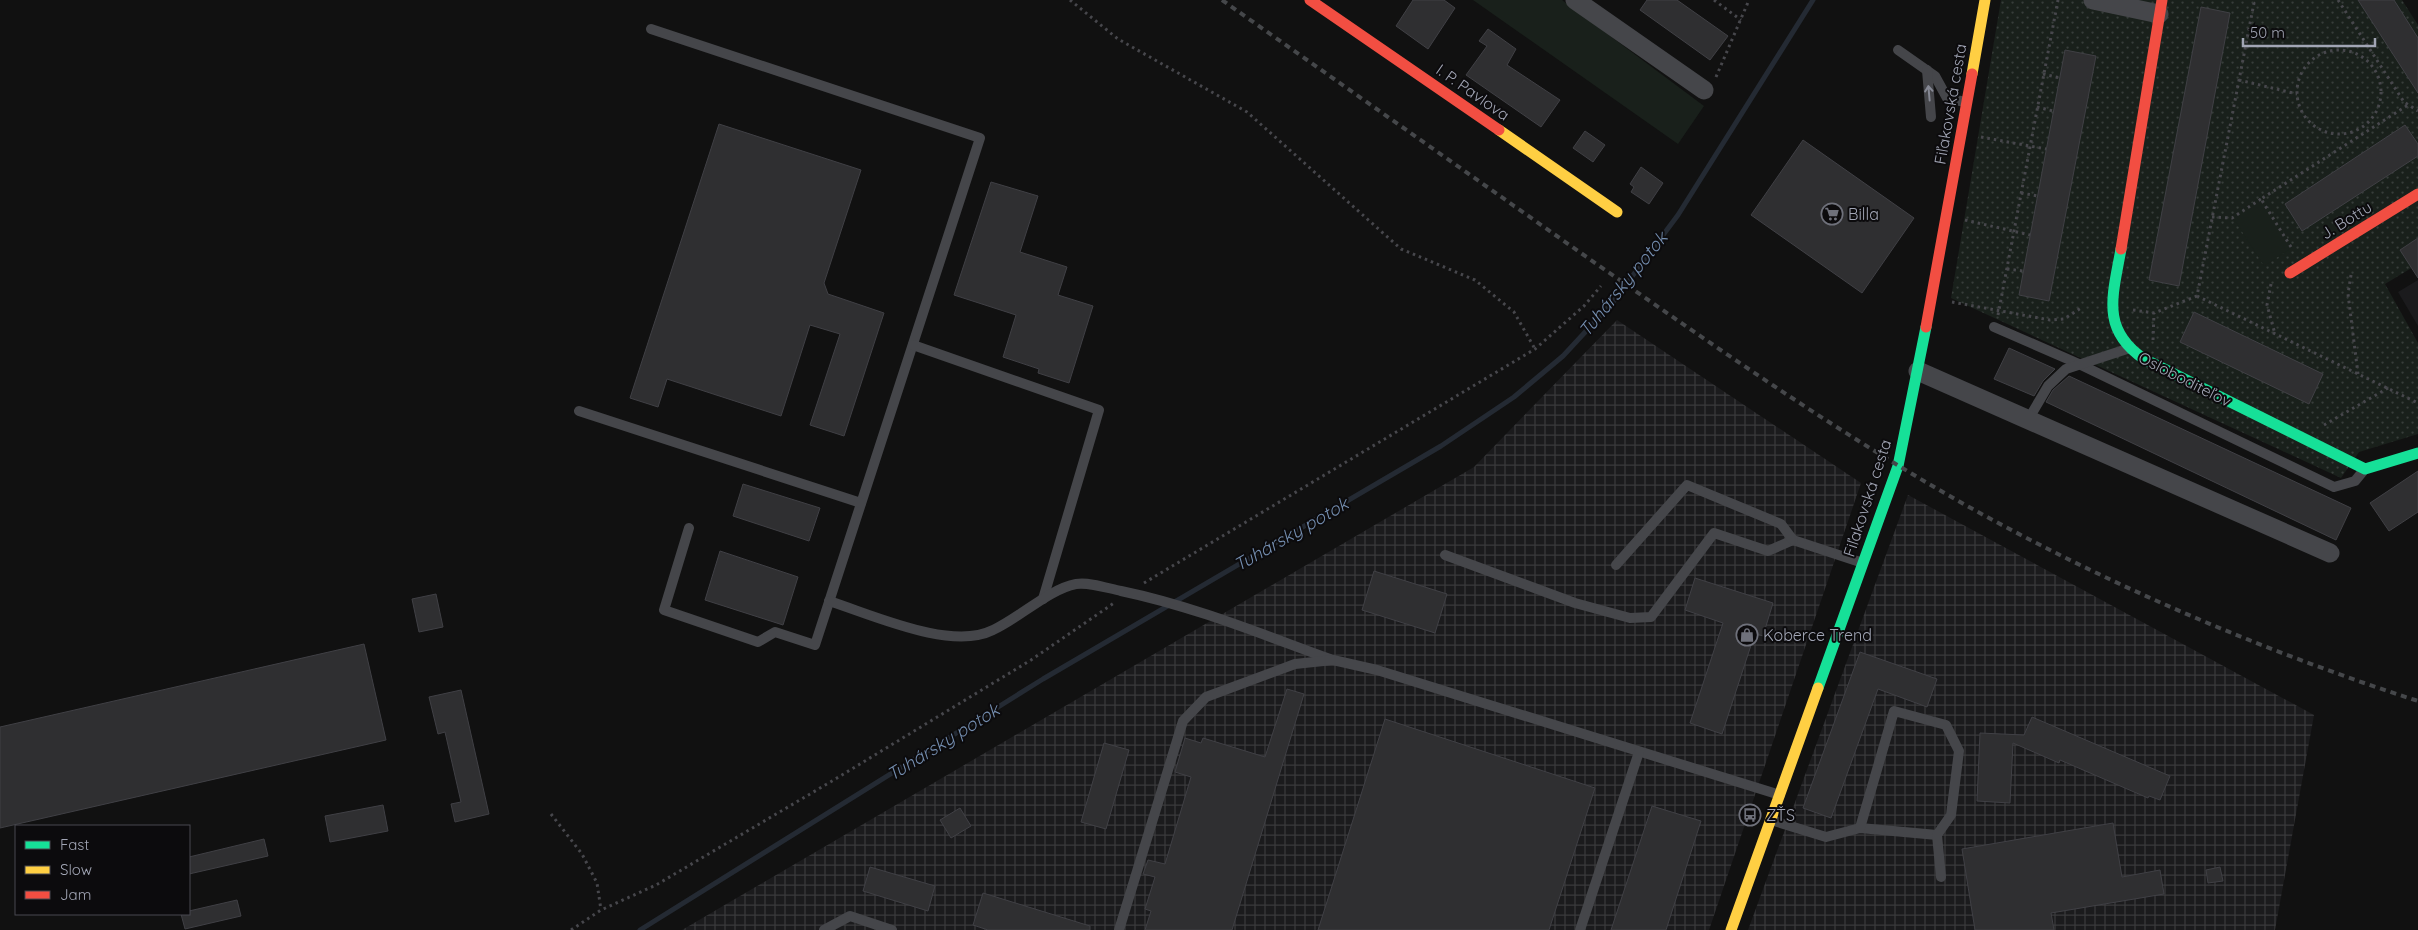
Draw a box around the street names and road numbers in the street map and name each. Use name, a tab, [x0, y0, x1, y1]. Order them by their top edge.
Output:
street label: Fiľakovská cesta	[1930, 42, 1970, 166]
street label: I. P. Pavlova	[1432, 59, 1514, 125]
street label: J. Bottu	[2317, 197, 2375, 243]
street label: Osloboditeľov	[2135, 347, 2235, 411]
street label: Fiľakovská cesta	[1839, 437, 1895, 559]

